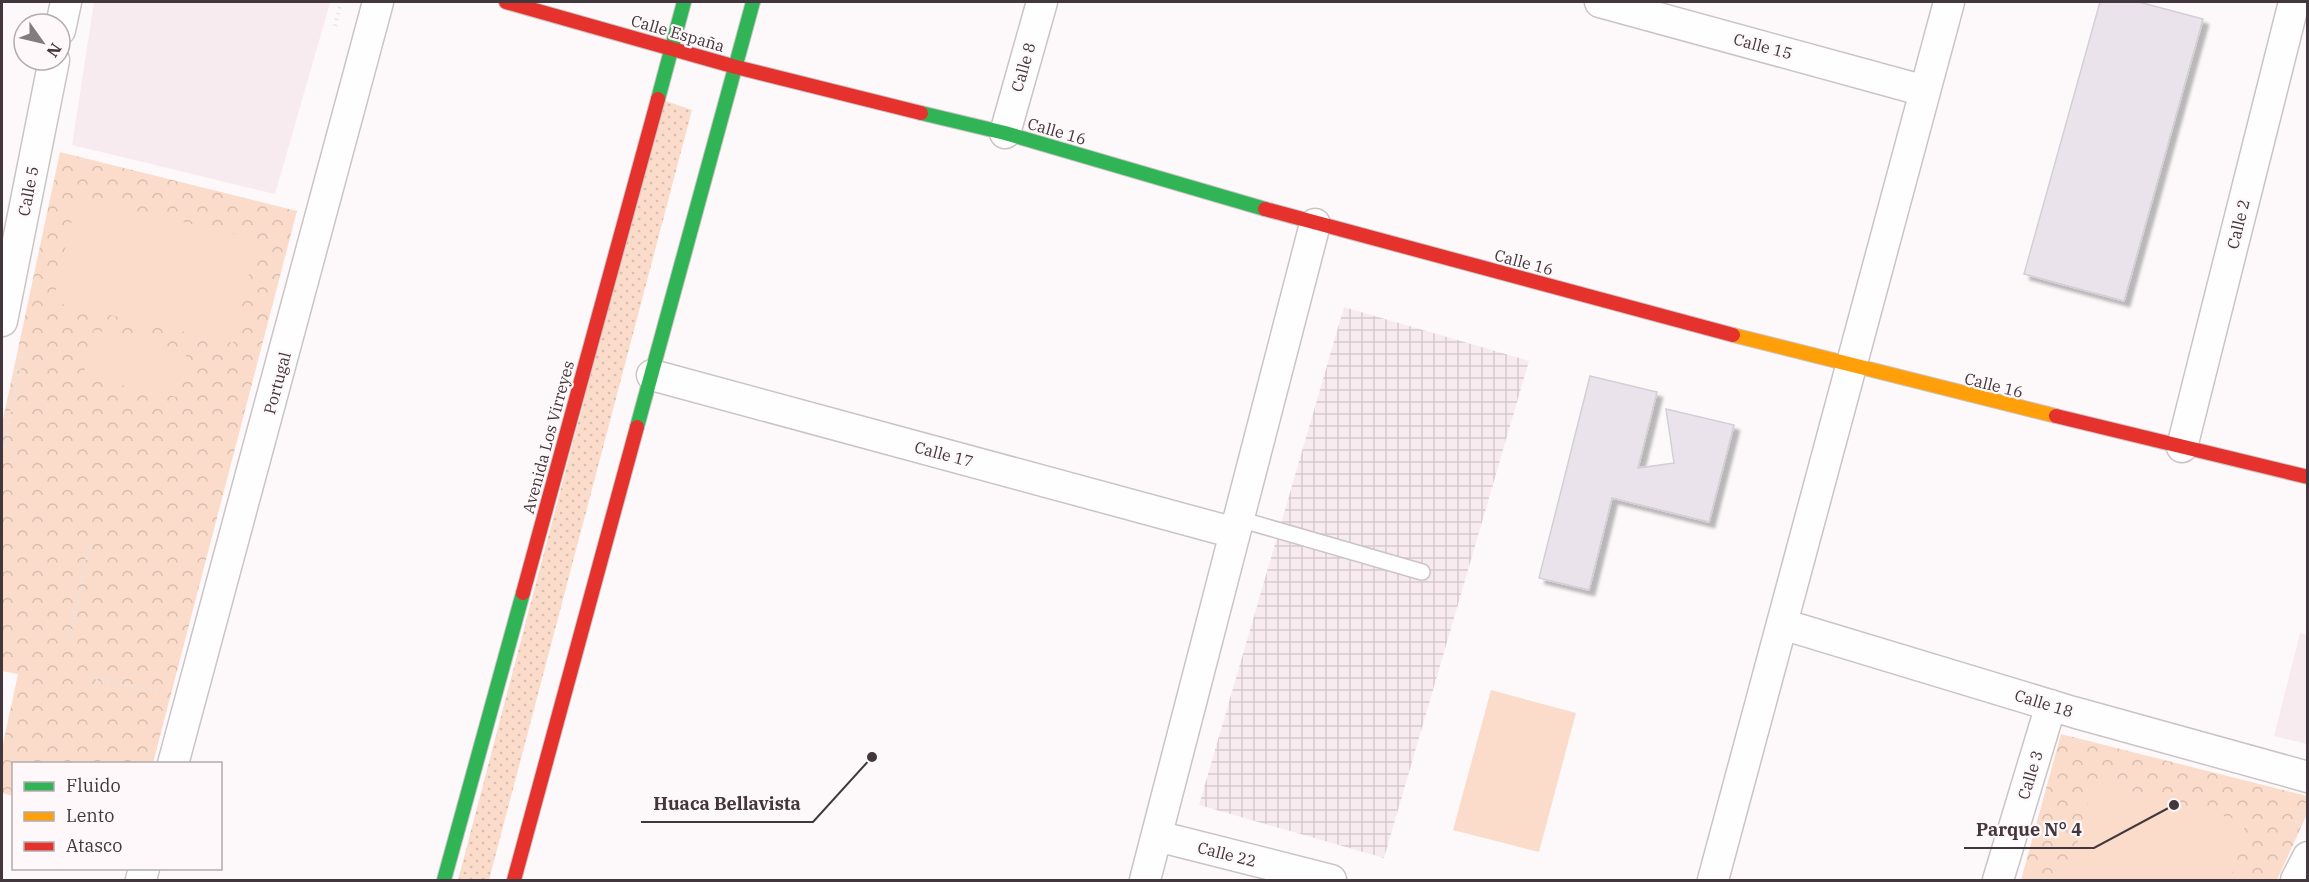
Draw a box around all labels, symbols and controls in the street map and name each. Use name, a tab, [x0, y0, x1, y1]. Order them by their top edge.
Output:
street label: Calle España	[629, 10, 727, 56]
north arrow	[12, 12, 72, 72]
street label: Calle 15	[1731, 29, 1795, 63]
text: N	[43, 40, 66, 61]
street label: Calle 8	[1006, 40, 1040, 94]
street label: Calle 16	[1025, 113, 1089, 149]
street label: Calle 5	[13, 164, 43, 218]
street label: Calle 2	[2222, 197, 2254, 251]
street label: Calle 16	[1492, 245, 1556, 279]
street label: Portugal	[259, 349, 295, 416]
street label: Avenida Los Virreyes	[518, 358, 578, 516]
street label: Calle 16	[1962, 368, 2026, 402]
street label: Calle 17	[912, 437, 976, 471]
street label: Calle 18	[2012, 685, 2076, 721]
street label: Calle 3	[2013, 748, 2047, 802]
legend	[12, 762, 222, 870]
text: Fluido	[66, 774, 121, 797]
callout: Huaca Bellavista	[641, 786, 813, 822]
text: Huaca Bellavista	[653, 792, 801, 815]
text: Lento	[66, 804, 114, 827]
callout: Parque N° 4	[1964, 812, 2094, 848]
text: Parque N° 4	[1976, 818, 2082, 841]
text: Atasco	[66, 834, 122, 857]
street label: Calle 22	[1195, 837, 1259, 871]

